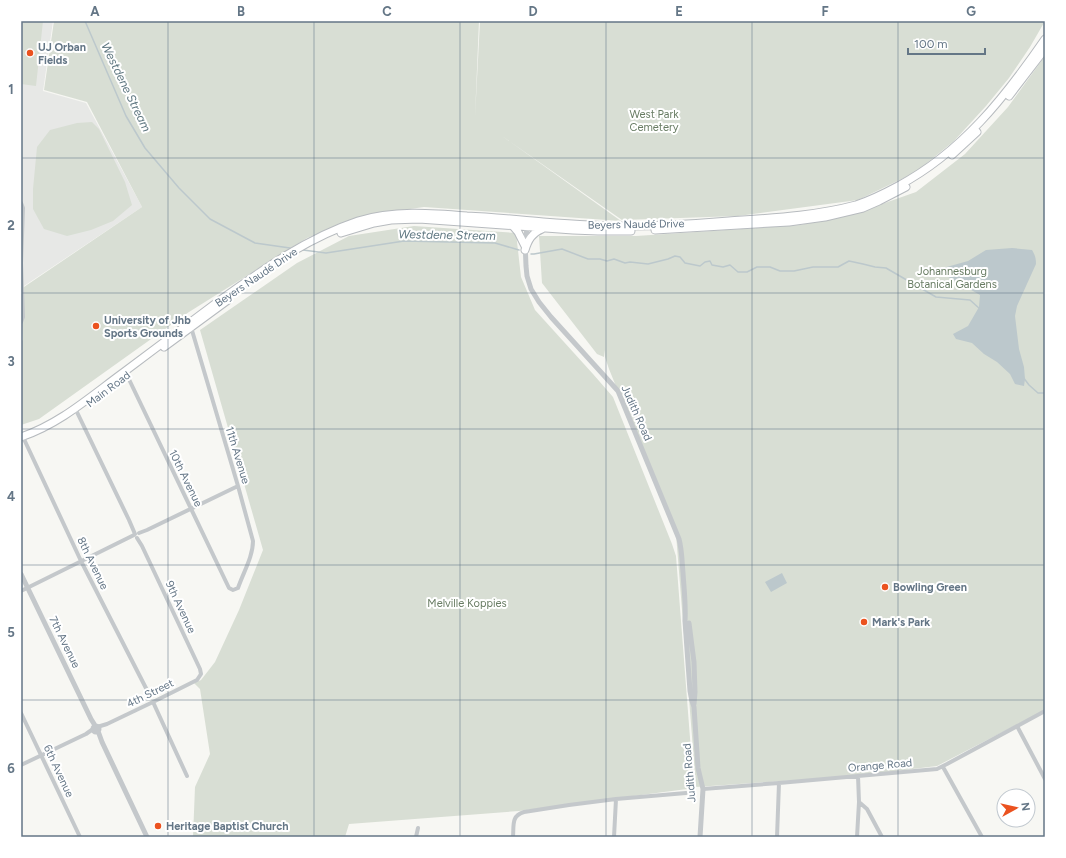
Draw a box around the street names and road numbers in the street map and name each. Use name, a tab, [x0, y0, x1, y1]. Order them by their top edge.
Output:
street label: Beyers Naudé Drive	[588, 217, 684, 232]
street label: Beyers Naudé Drive	[213, 245, 300, 310]
street label: Main Road	[84, 369, 133, 410]
street label: Judith Road	[619, 384, 655, 443]
street label: 11th Avenue	[223, 425, 252, 485]
street label: 10th Avenue	[166, 448, 205, 509]
street label: 8th Avenue	[74, 535, 111, 592]
street label: 9th Avenue	[163, 579, 198, 636]
street label: 7th Avenue	[46, 614, 83, 670]
street label: 4th Street	[125, 677, 176, 710]
street label: 6th Avenue	[41, 743, 76, 800]
street label: Judith Road	[680, 743, 699, 803]
street label: Orange Road	[847, 756, 913, 775]

